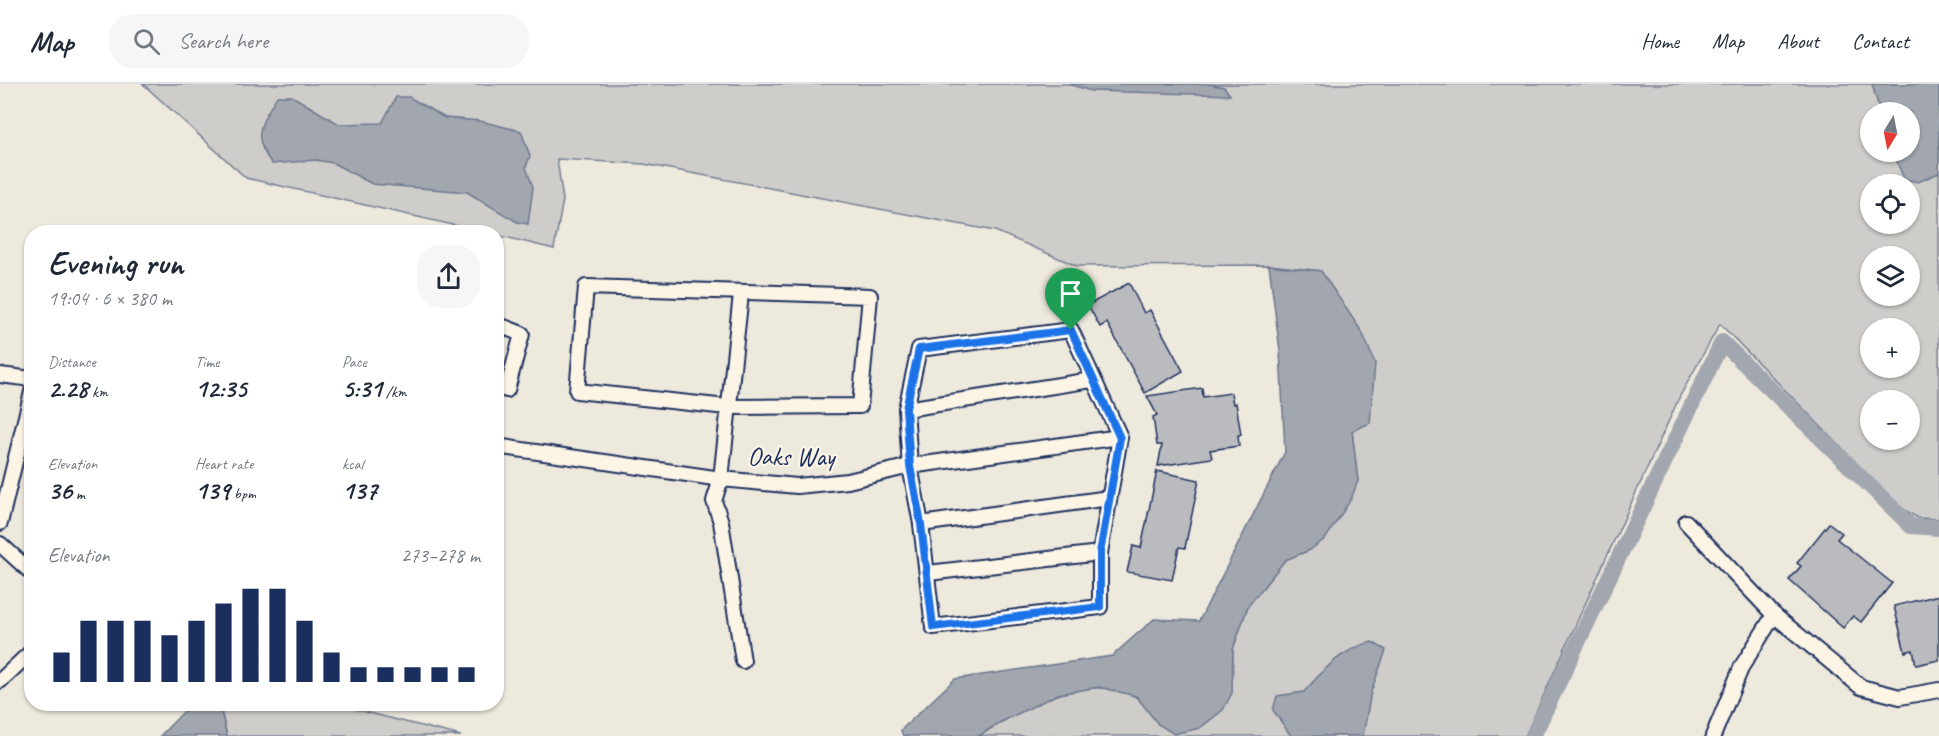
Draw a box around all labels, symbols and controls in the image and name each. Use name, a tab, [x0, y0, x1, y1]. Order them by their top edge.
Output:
search box	[109, 14, 529, 68]
text: Map	[30, 24, 73, 59]
icon: search	[130, 25, 163, 58]
text: Search here	[178, 27, 268, 55]
text: Home	[1641, 28, 1679, 54]
text: Map	[1712, 28, 1744, 54]
text: About	[1777, 28, 1819, 54]
text: Contact	[1852, 28, 1909, 54]
north arrow	[1860, 102, 1920, 162]
map controls	[1860, 102, 1920, 450]
button: locate	[1860, 174, 1920, 234]
text: Evening run	[48, 242, 183, 284]
button: share	[417, 245, 480, 308]
button: layers	[1860, 246, 1920, 306]
pin	[1045, 268, 1096, 330]
icon: arrive	[1054, 277, 1087, 310]
text: 19:04 · 6 × 380 m	[48, 286, 172, 311]
button: +	[1860, 318, 1920, 378]
text: Distance	[48, 352, 96, 372]
text: Time	[195, 352, 219, 372]
text: Pace	[342, 352, 367, 372]
text: 2.28	[48, 372, 88, 405]
text: 12:35	[195, 372, 247, 405]
text: 5:31	[342, 372, 382, 405]
text: km	[88, 382, 108, 402]
text: /km	[382, 382, 407, 402]
button: −	[1860, 390, 1920, 450]
street label: Oaks Way	[748, 440, 837, 473]
text: Elevation	[48, 454, 97, 474]
text: Heart rate	[195, 454, 253, 474]
text: kcal	[342, 454, 363, 474]
text: 36	[48, 474, 72, 507]
text: 139	[195, 474, 230, 507]
text: 137	[342, 474, 377, 507]
text: m	[72, 484, 85, 504]
text: bpm	[230, 484, 256, 504]
text: Elevation	[48, 543, 110, 568]
text: 273–278 m	[401, 543, 480, 568]

